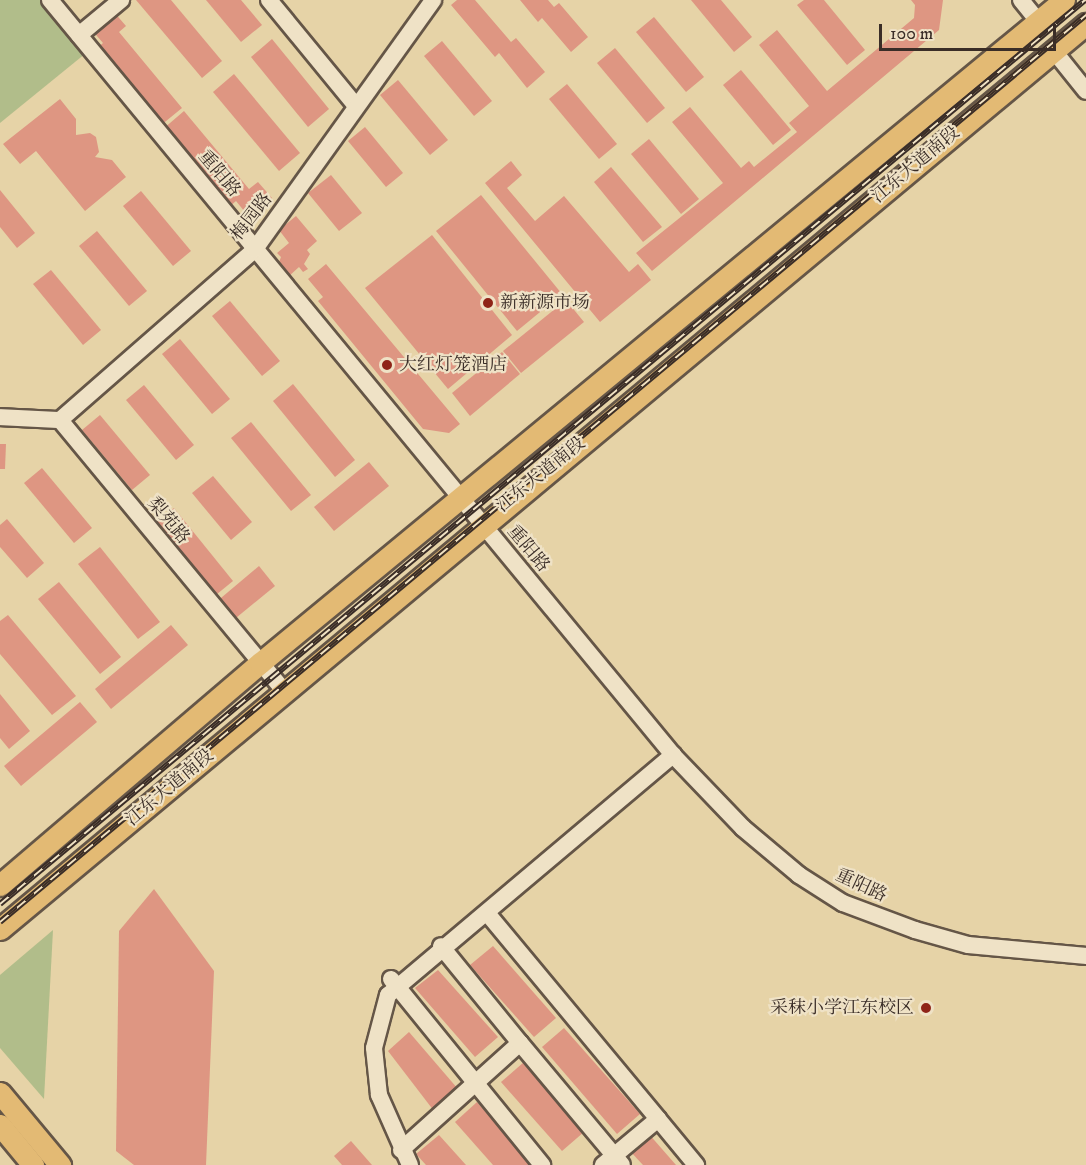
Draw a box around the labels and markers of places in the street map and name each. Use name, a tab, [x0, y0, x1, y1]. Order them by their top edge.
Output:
place label: 新新源市场	[500, 292, 590, 314]
marker: 新新源市场	[481, 296, 495, 310]
place label: 大红灯笼酒店	[399, 354, 507, 376]
marker: 大红灯笼酒店	[380, 358, 394, 372]
place label: 采秣小学江东校区	[770, 997, 914, 1019]
marker: 采秣小学江东校区	[919, 1001, 933, 1015]

